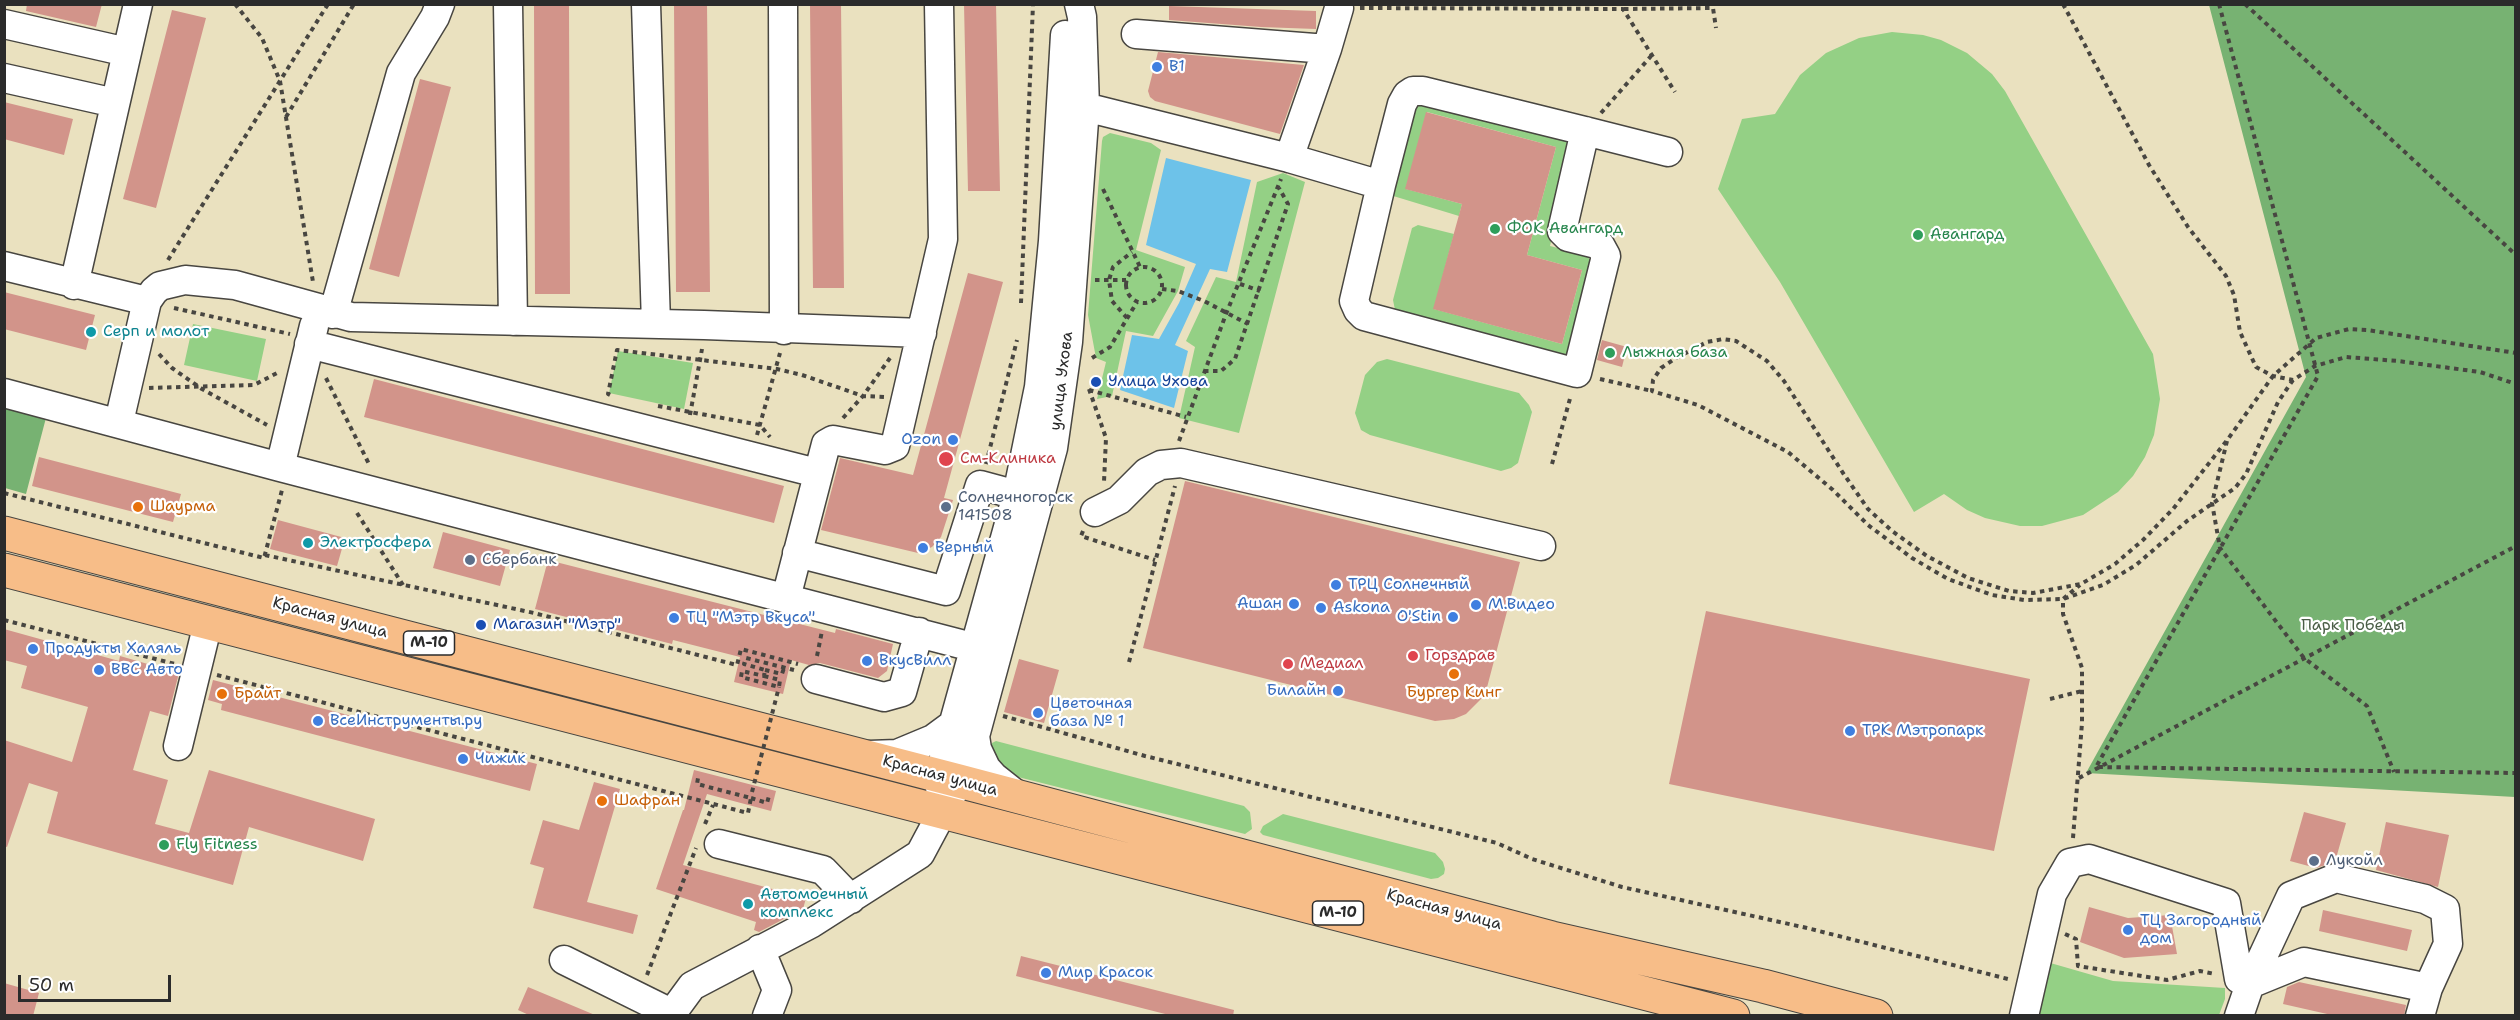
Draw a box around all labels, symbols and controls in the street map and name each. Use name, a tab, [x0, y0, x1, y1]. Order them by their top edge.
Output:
place label: В1	[1169, 57, 1185, 77]
marker: В1	[1150, 60, 1164, 74]
place label: ФОК Авангард	[1507, 219, 1623, 239]
marker: ФОК Авангард	[1488, 222, 1502, 236]
place label: Авангард	[1930, 225, 2004, 245]
marker: Авангард	[1911, 228, 1925, 242]
place label: Серп и молот	[103, 322, 209, 342]
marker: Серп и молот	[84, 325, 98, 339]
street label: улица Ухова	[1046, 330, 1078, 432]
place label: Лыжная база	[1622, 343, 1727, 363]
marker: Лыжная база	[1603, 346, 1617, 360]
place label: Улица Ухова	[1108, 372, 1208, 392]
marker: Улица Ухова	[1089, 375, 1103, 389]
place label: Ozon	[901, 430, 941, 450]
marker: Ozon	[946, 433, 960, 447]
place label: См-Клиника	[960, 449, 1056, 469]
marker: См-Клиника	[937, 450, 955, 468]
place label: Солнечногорск 141508	[958, 488, 1073, 526]
place label: Шаурма	[150, 497, 215, 517]
marker: Шаурма	[131, 500, 145, 514]
marker: Солнечногорск 141508	[939, 500, 953, 514]
place label: Электросфера	[320, 533, 431, 553]
marker: Электросфера	[301, 536, 315, 550]
place label: Верный	[935, 538, 994, 558]
marker: Верный	[916, 541, 930, 555]
place label: Сбербанк	[482, 550, 557, 570]
marker: Сбербанк	[463, 553, 477, 567]
place label: ТРЦ Солнечный	[1348, 575, 1469, 595]
marker: ТРЦ Солнечный	[1329, 578, 1343, 592]
street label: Красная улица	[270, 593, 390, 643]
place label: Ашан	[1237, 594, 1282, 614]
place label: М.Видео	[1488, 595, 1555, 615]
marker: Ашан	[1287, 597, 1301, 611]
place label: Askona	[1333, 598, 1390, 618]
marker: М.Видео	[1469, 598, 1483, 612]
marker: Askona	[1314, 601, 1328, 615]
place label: O'Stin	[1397, 607, 1441, 627]
place label: ТЦ "Мэтр Вкуса"	[686, 608, 815, 628]
marker: O'Stin	[1446, 610, 1460, 624]
marker: ТЦ "Мэтр Вкуса"	[667, 611, 681, 625]
place label: Магазин "Мэтр"	[493, 615, 621, 635]
park label: Парк Победы	[2301, 616, 2405, 636]
marker: Магазин "Мэтр"	[474, 618, 488, 632]
road number: М-10	[404, 631, 454, 655]
place label: Продукты Халяль	[45, 639, 181, 659]
marker: Продукты Халяль	[26, 642, 40, 656]
place label: Горздрав	[1425, 646, 1495, 666]
marker: Горздрав	[1406, 649, 1420, 663]
place label: ВкусВилл	[879, 651, 951, 671]
marker: ВкусВилл	[860, 654, 874, 668]
place label: Медиал	[1300, 654, 1363, 674]
marker: Медиал	[1281, 657, 1295, 671]
place label: ВВС Авто	[111, 660, 183, 680]
marker: ВВС Авто	[92, 663, 106, 677]
marker: Бургер Кинг	[1447, 667, 1461, 681]
place label: Билайн	[1267, 681, 1326, 701]
place label: Бургер Кинг	[1406, 683, 1502, 703]
place label: Брайт	[234, 684, 281, 704]
marker: Билайн	[1331, 684, 1345, 698]
marker: Брайт	[215, 687, 229, 701]
place label: Цветочная база № 1	[1050, 694, 1132, 732]
marker: Цветочная база № 1	[1031, 706, 1045, 720]
place label: ВсеИнструменты.ру	[330, 711, 482, 731]
marker: ВсеИнструменты.ру	[311, 714, 325, 728]
place label: ТРК Мэтропарк	[1862, 721, 1983, 741]
marker: ТРК Мэтропарк	[1843, 724, 1857, 738]
place label: Чижик	[475, 749, 526, 769]
street label: Красная улица	[880, 751, 1000, 801]
marker: Чижик	[456, 752, 470, 766]
place label: Шафран	[614, 791, 680, 811]
marker: Шафран	[595, 794, 609, 808]
place label: Fly Fitness	[176, 835, 258, 855]
marker: Fly Fitness	[157, 838, 171, 852]
place label: Лукойл	[2326, 851, 2383, 871]
marker: Лукойл	[2307, 854, 2321, 868]
place label: Автомоечный комплекс	[760, 885, 868, 923]
street label: Красная улица	[1384, 885, 1504, 935]
marker: Автомоечный комплекс	[741, 897, 755, 911]
road number: М-10	[1312, 901, 1364, 925]
place label: ТЦ Загородный дом	[2140, 911, 2261, 949]
marker: ТЦ Загородный дом	[2121, 923, 2135, 937]
scale bar	[21, 963, 174, 1001]
place label: Мир Красок	[1058, 963, 1153, 983]
marker: Мир Красок	[1039, 966, 1053, 980]
text: 50 m	[29, 973, 74, 997]

